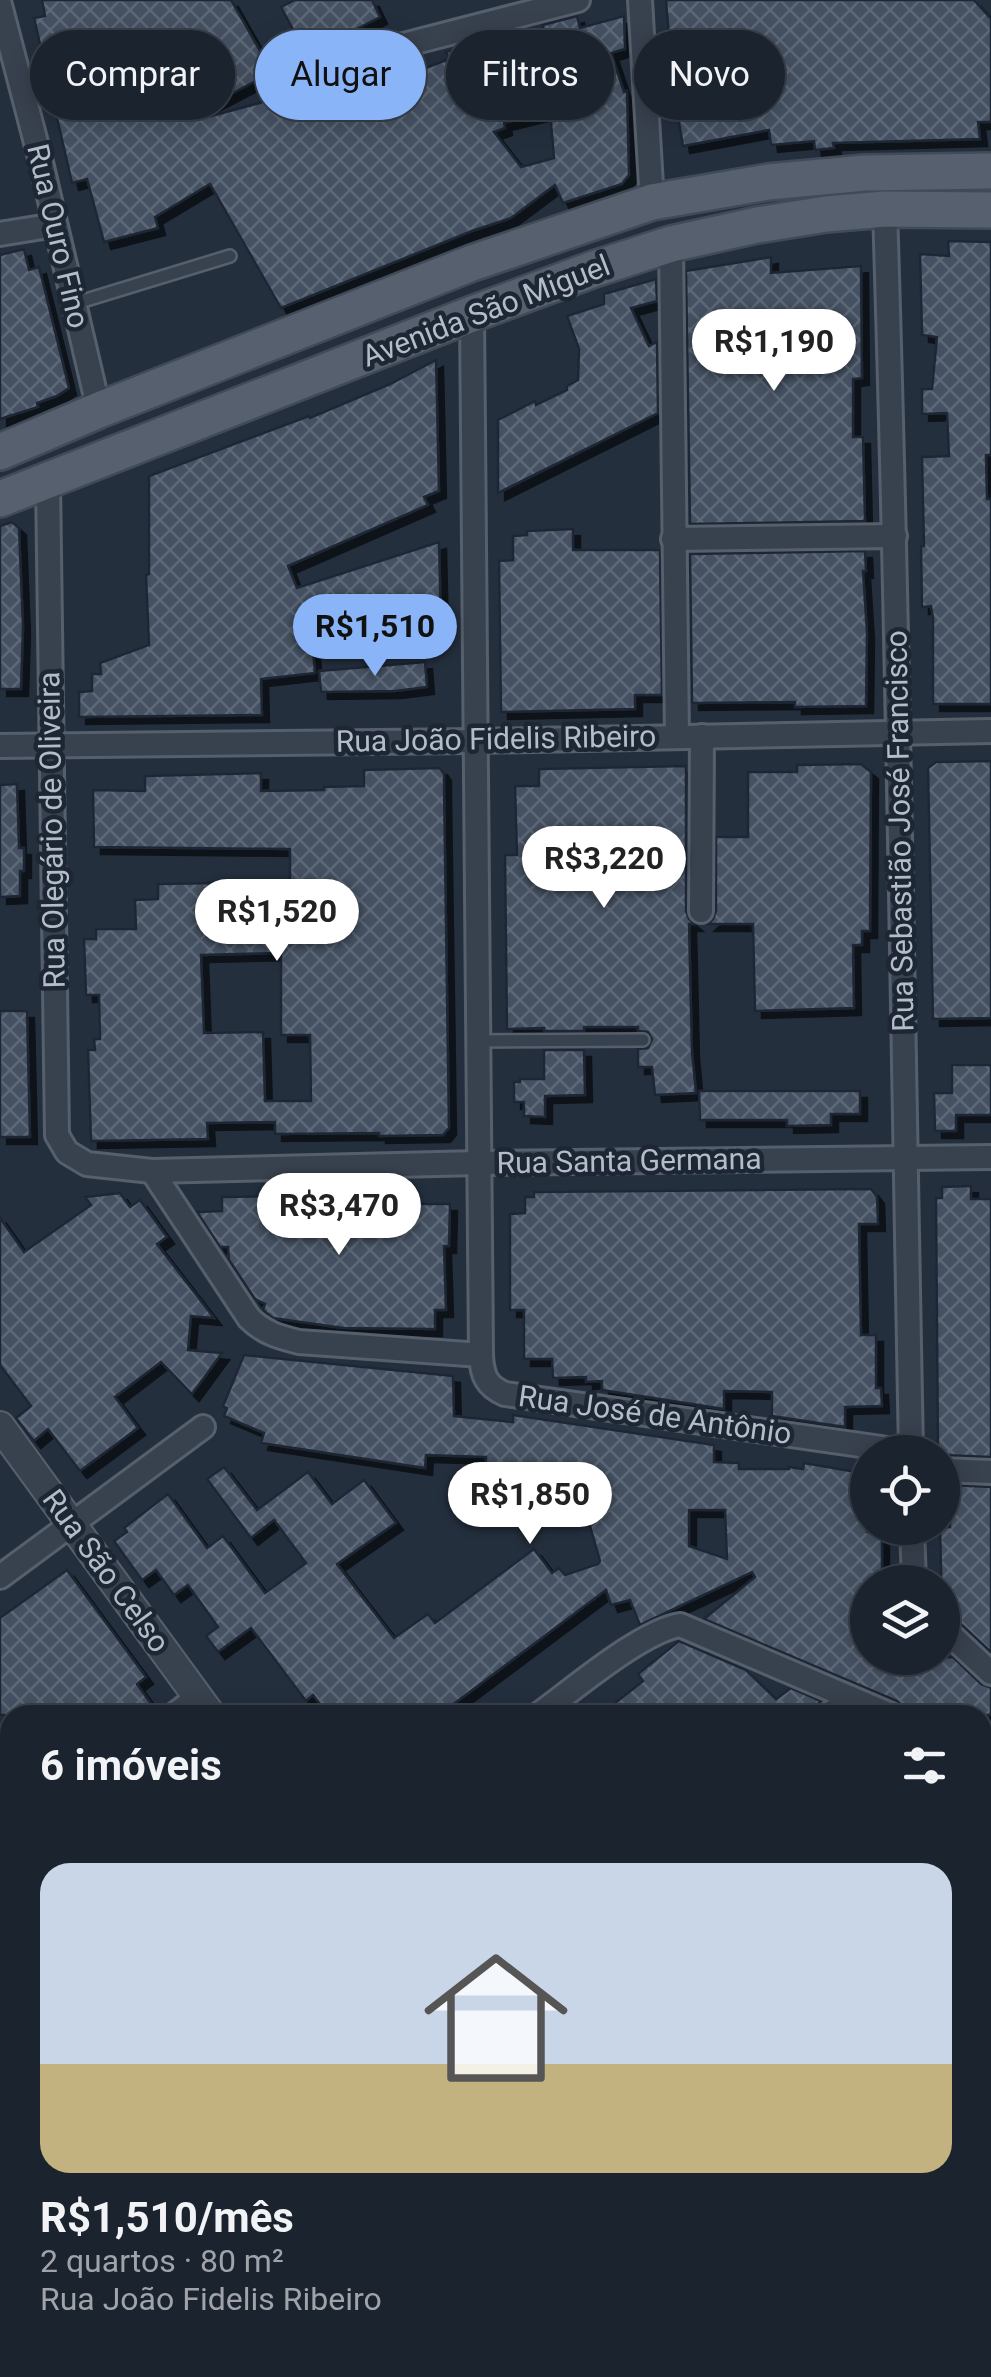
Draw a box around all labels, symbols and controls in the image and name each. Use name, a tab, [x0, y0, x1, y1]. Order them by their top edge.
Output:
chip: Comprar	[30, 30, 235, 120]
chip: Alugar	[255, 30, 426, 120]
chip: Filtros	[446, 30, 614, 120]
chip: Novo	[634, 30, 785, 120]
street label: Rua Ouro Fino	[20, 140, 97, 331]
street label: Avenida São Miguel	[357, 247, 615, 374]
pin: R$1,190	[682, 309, 866, 394]
text: R$1,190	[714, 322, 834, 360]
pin: R$1,510	[283, 594, 467, 679]
text: R$1,510	[315, 607, 435, 645]
street label: Rua Sebastião José Francisco	[878, 630, 921, 1032]
street label: Rua Olegário de Oliveira	[31, 671, 72, 989]
street label: Rua João Fidelis Ribeiro	[336, 718, 656, 759]
pin: R$3,220	[512, 826, 696, 911]
text: R$3,220	[544, 839, 664, 877]
pin: R$1,520	[185, 879, 369, 964]
text: R$1,520	[217, 892, 337, 930]
street label: Rua Santa Germana	[496, 1141, 762, 1180]
pin: R$3,470	[247, 1173, 431, 1258]
text: R$3,470	[279, 1186, 399, 1224]
street label: Rua José de Antônio	[516, 1378, 794, 1451]
map controls	[850, 1435, 960, 1675]
button: locate	[850, 1435, 960, 1545]
pin: R$1,850	[438, 1462, 622, 1547]
text: R$1,850	[470, 1475, 590, 1513]
street label: Rua São Celso	[36, 1482, 177, 1659]
button: layers	[850, 1565, 960, 1675]
icon: filters	[897, 1738, 952, 1793]
text: 6 imóveis	[40, 1741, 222, 1790]
icon: home	[406, 1928, 586, 2108]
text: R$1,510/mês	[40, 2193, 294, 2242]
text: 2 quartos · 80 m²	[40, 2242, 284, 2280]
text: Rua João Fidelis Ribeiro	[40, 2280, 382, 2318]

